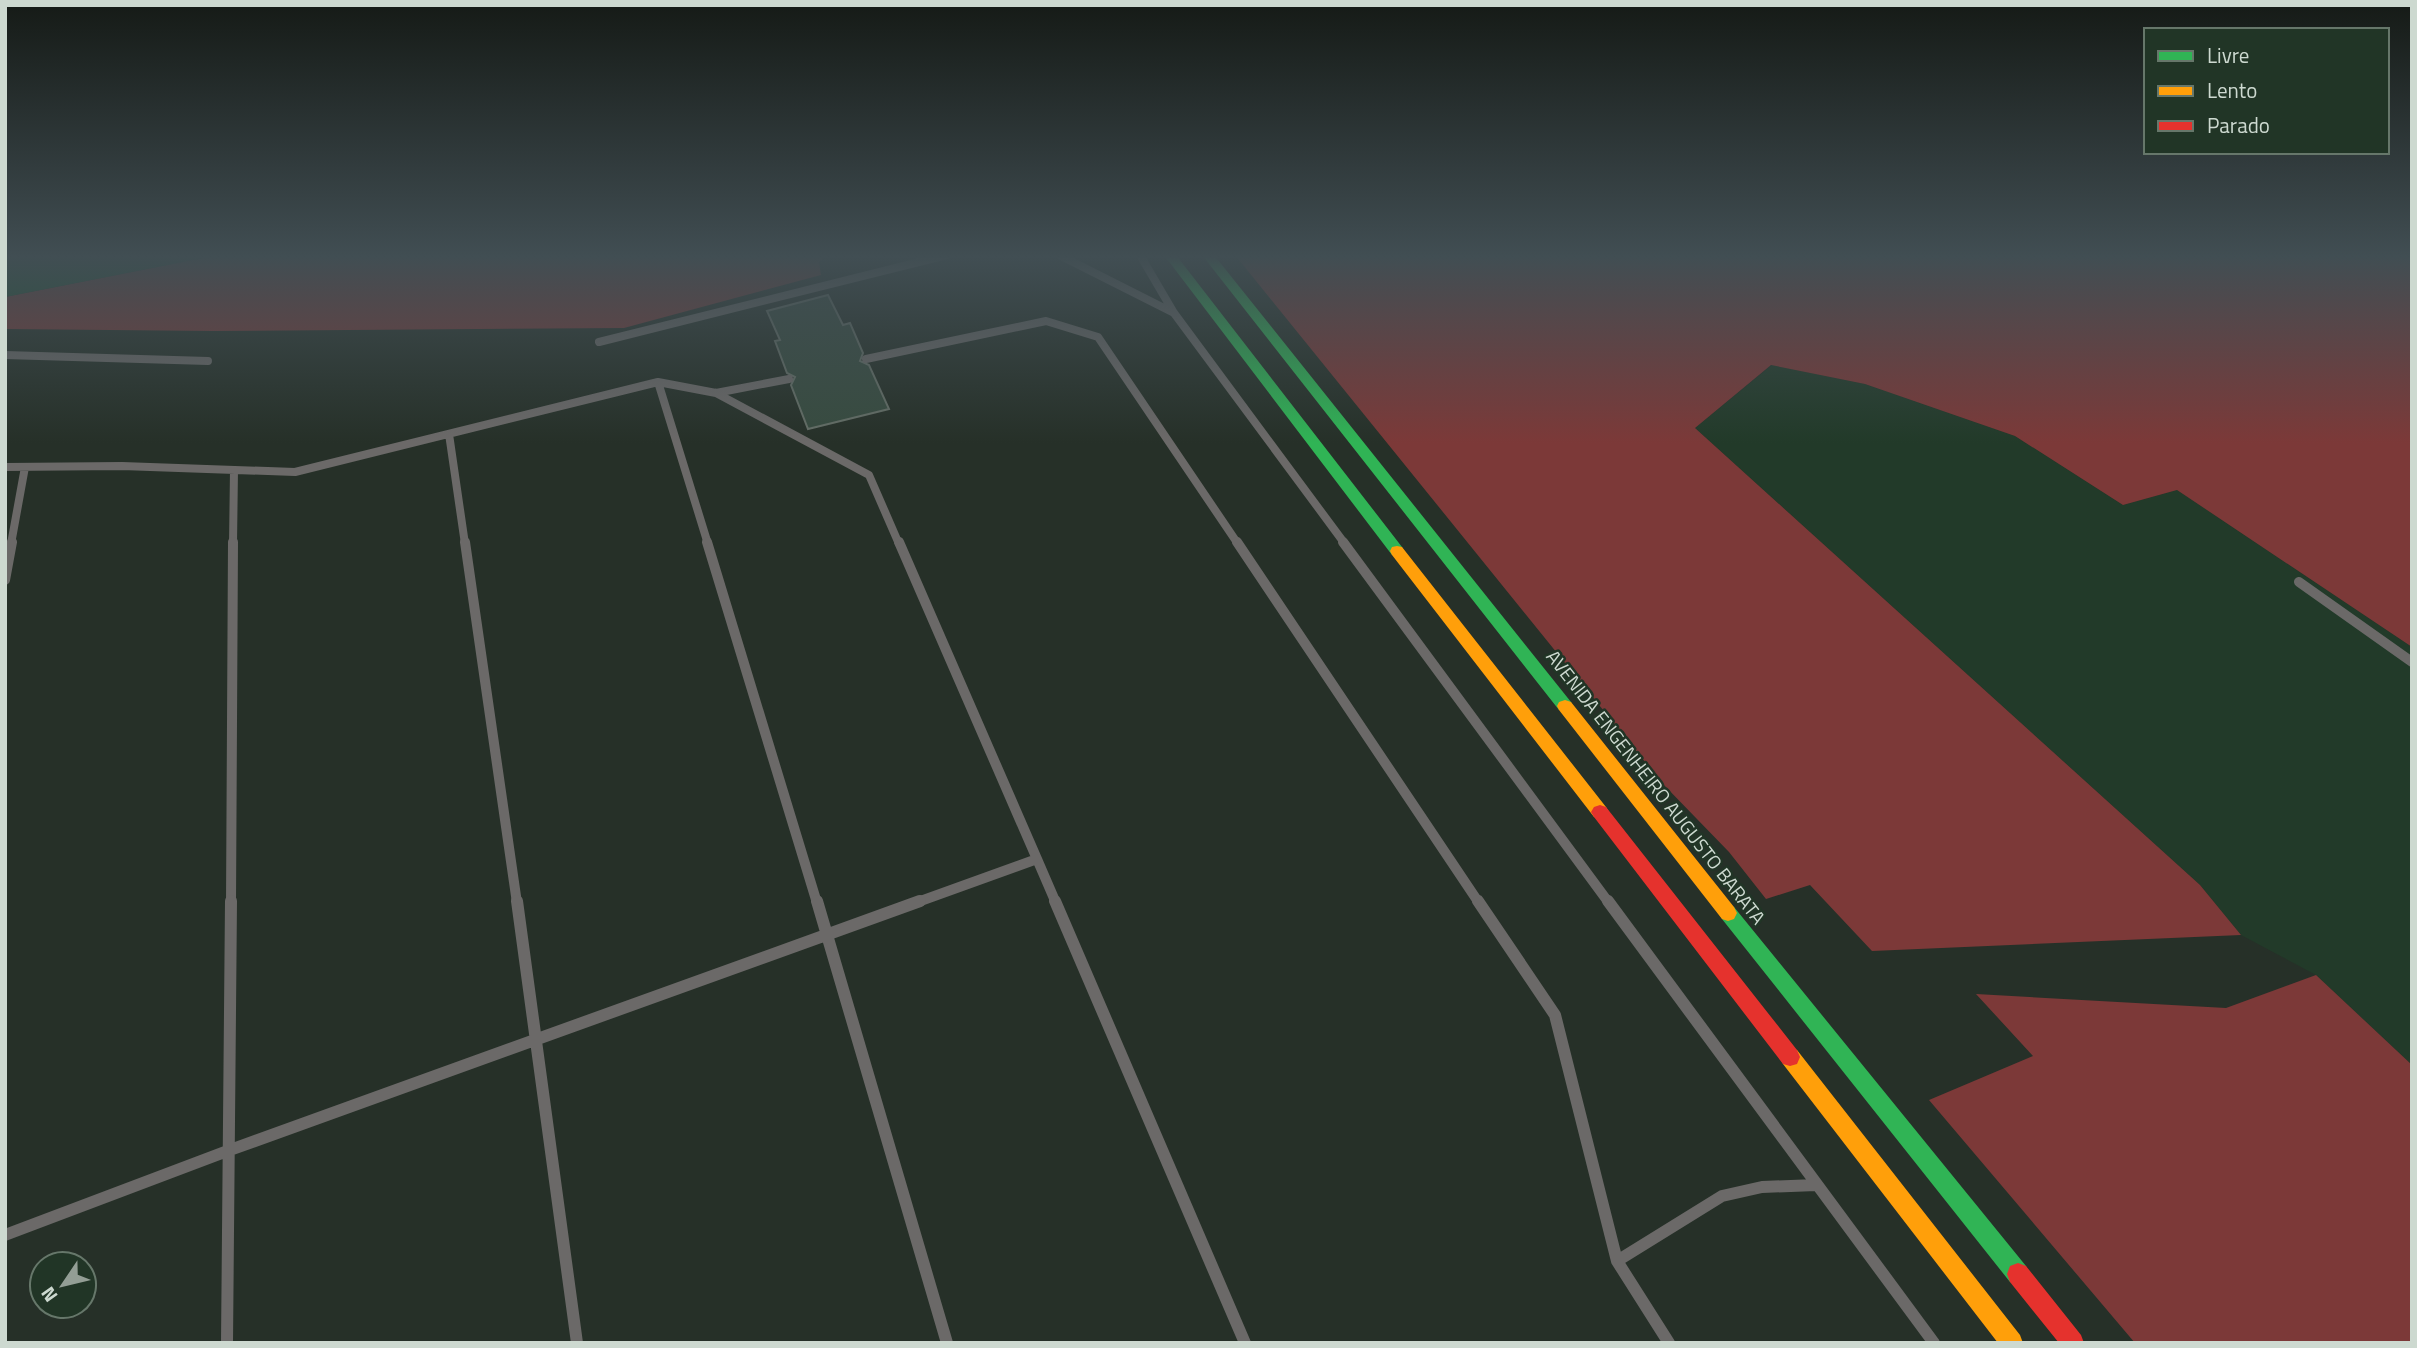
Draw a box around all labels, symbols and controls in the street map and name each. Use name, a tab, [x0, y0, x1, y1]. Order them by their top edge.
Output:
legend	[2144, 28, 2389, 154]
text: Livre	[2207, 39, 2249, 71]
text: Lento	[2207, 74, 2257, 106]
text: Parado	[2207, 109, 2270, 141]
street label: AVENIDA ENGENHEIRO AUGUSTO BARATA	[1540, 643, 1773, 930]
north arrow	[28, 1250, 98, 1320]
text: N	[33, 1281, 64, 1309]

